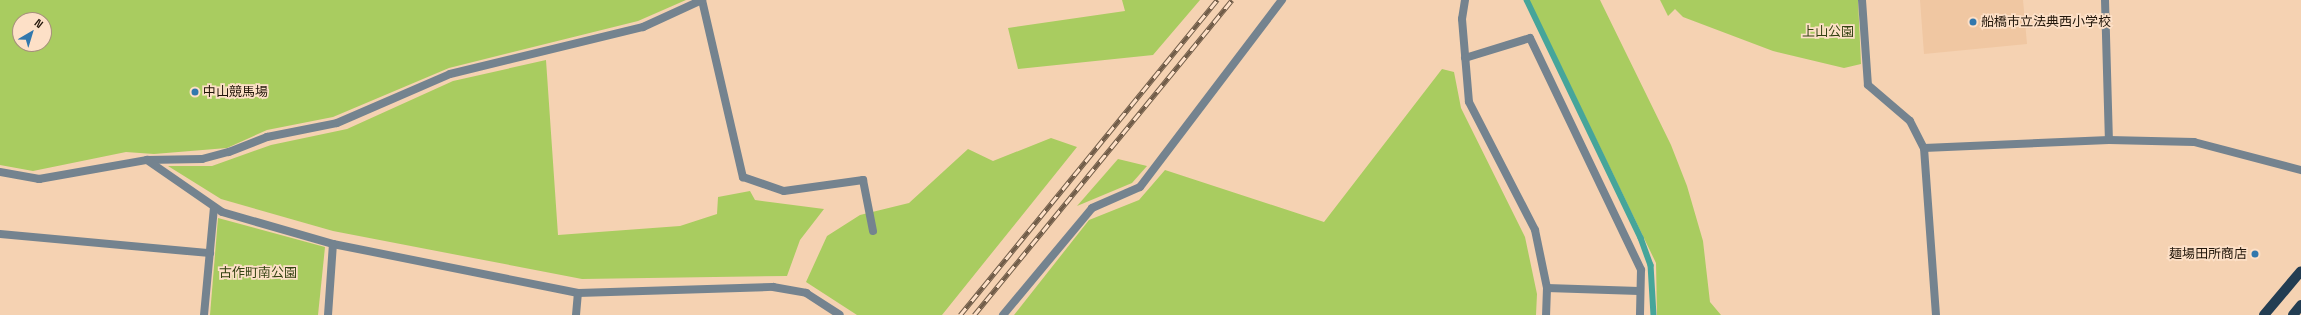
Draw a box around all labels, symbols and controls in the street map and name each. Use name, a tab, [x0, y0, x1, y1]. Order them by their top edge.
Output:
north arrow	[12, 12, 52, 52]
place label: 船橋市立法典西小学校	[1981, 14, 2111, 30]
text: N	[32, 16, 46, 31]
marker: 船橋市立法典西小学校	[1968, 17, 1978, 27]
park label: 上山公園	[1802, 24, 1854, 40]
place label: 中山競馬場	[203, 84, 268, 100]
marker: 中山競馬場	[190, 87, 200, 97]
place label: 麺場田所商店	[2169, 246, 2247, 262]
marker: 麺場田所商店	[2250, 249, 2260, 259]
park label: 古作町南公園	[219, 265, 297, 281]

